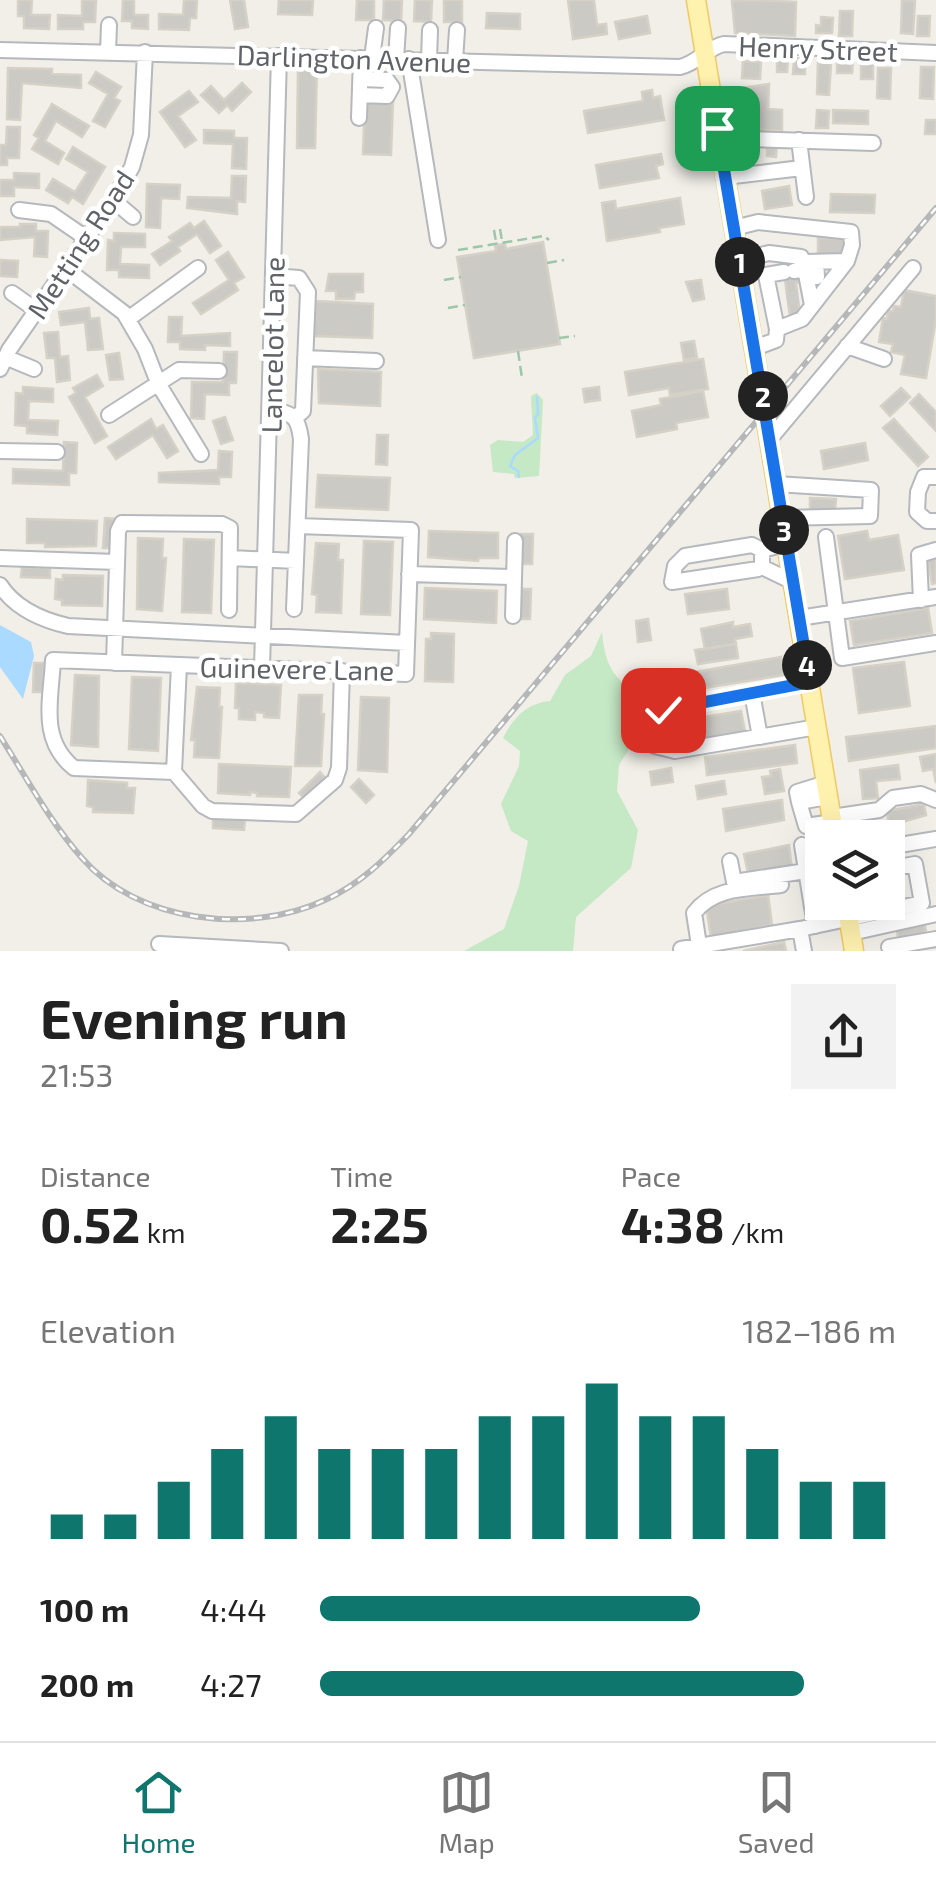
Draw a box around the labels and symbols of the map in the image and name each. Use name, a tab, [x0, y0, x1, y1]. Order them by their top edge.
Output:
street label: Henry Street	[738, 28, 898, 68]
street label: Darlington Avenue	[236, 37, 472, 79]
pin	[675, 86, 760, 171]
street label: Metting Road	[19, 163, 141, 325]
pin: 1	[715, 237, 765, 287]
street label: Lancelot Lane	[253, 256, 291, 434]
pin: 2	[738, 371, 788, 421]
pin: 3	[759, 505, 809, 555]
pin: 4	[782, 640, 832, 690]
street label: Guinevere Lane	[199, 649, 395, 687]
pin	[621, 668, 706, 753]

